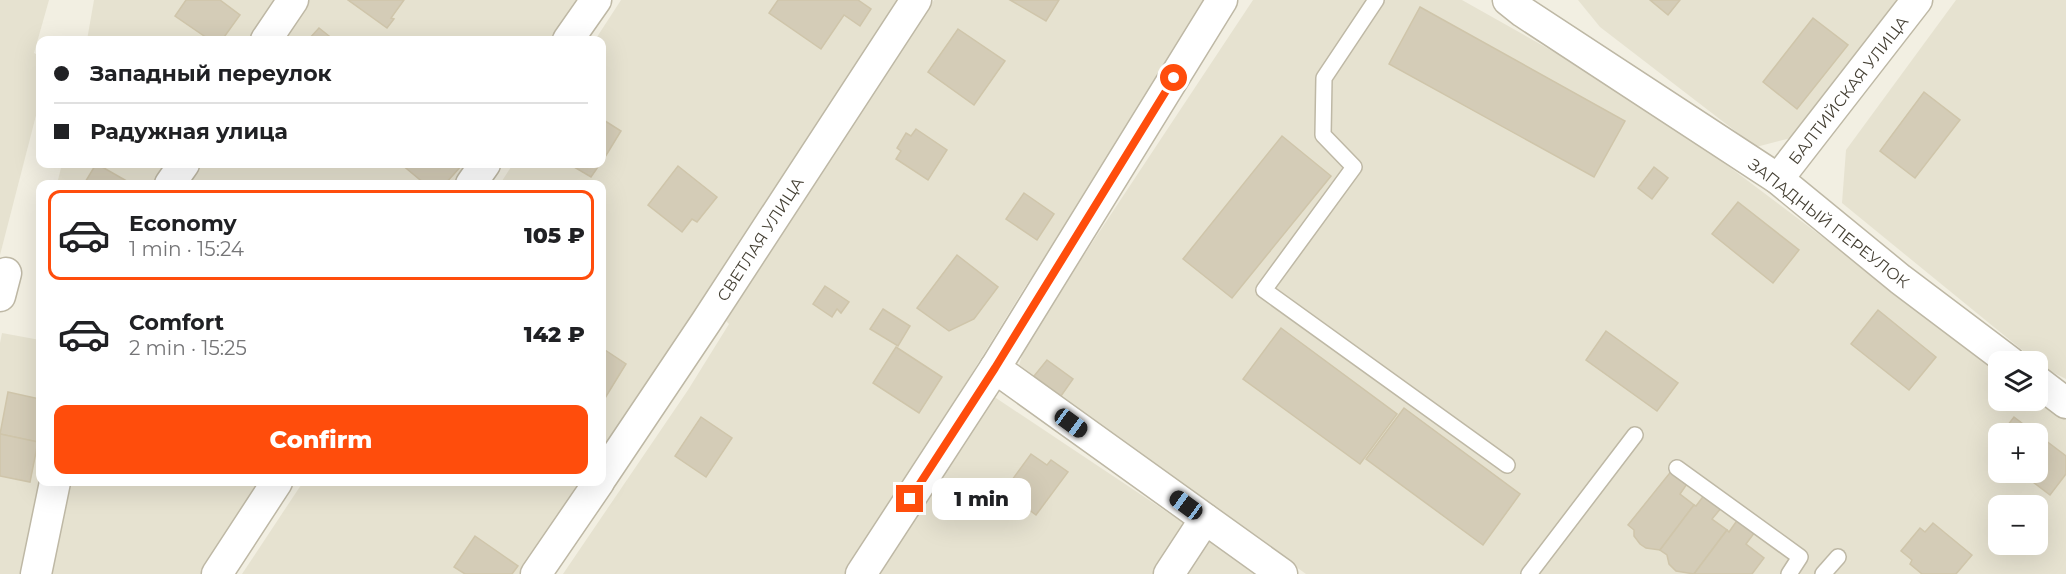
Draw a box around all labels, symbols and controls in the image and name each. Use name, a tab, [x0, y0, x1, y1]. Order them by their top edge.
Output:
street label: БАЛТИЙСКАЯ УЛИЦА	[1785, 12, 1912, 168]
text: Западный переулок	[90, 60, 332, 87]
route start	[1160, 64, 1187, 91]
text: Радужная улица	[90, 118, 288, 145]
street label: ЗАПАДНЫЙ ПЕРЕУЛОК	[1744, 155, 1913, 292]
street label: СВЕТЛАЯ УЛИЦА	[713, 174, 808, 305]
icon: car	[57, 208, 111, 262]
text: Economy	[129, 210, 237, 237]
text: 105 ₽	[524, 222, 585, 249]
text: 1 min · 15:24	[129, 237, 244, 261]
icon: car	[57, 307, 111, 361]
text: Comfort	[129, 309, 224, 336]
text: 142 ₽	[524, 321, 585, 348]
text: 2 min · 15:25	[129, 336, 247, 360]
map controls	[1988, 351, 2048, 555]
button: layers	[1988, 351, 2048, 411]
button: Confirm	[54, 405, 588, 474]
car	[1051, 405, 1091, 441]
button: +	[1988, 423, 2048, 483]
callout: 1 min	[931, 478, 1030, 520]
route end	[896, 485, 923, 512]
text: 1 min	[954, 487, 1009, 511]
car	[1166, 487, 1206, 523]
button: −	[1988, 495, 2048, 555]

